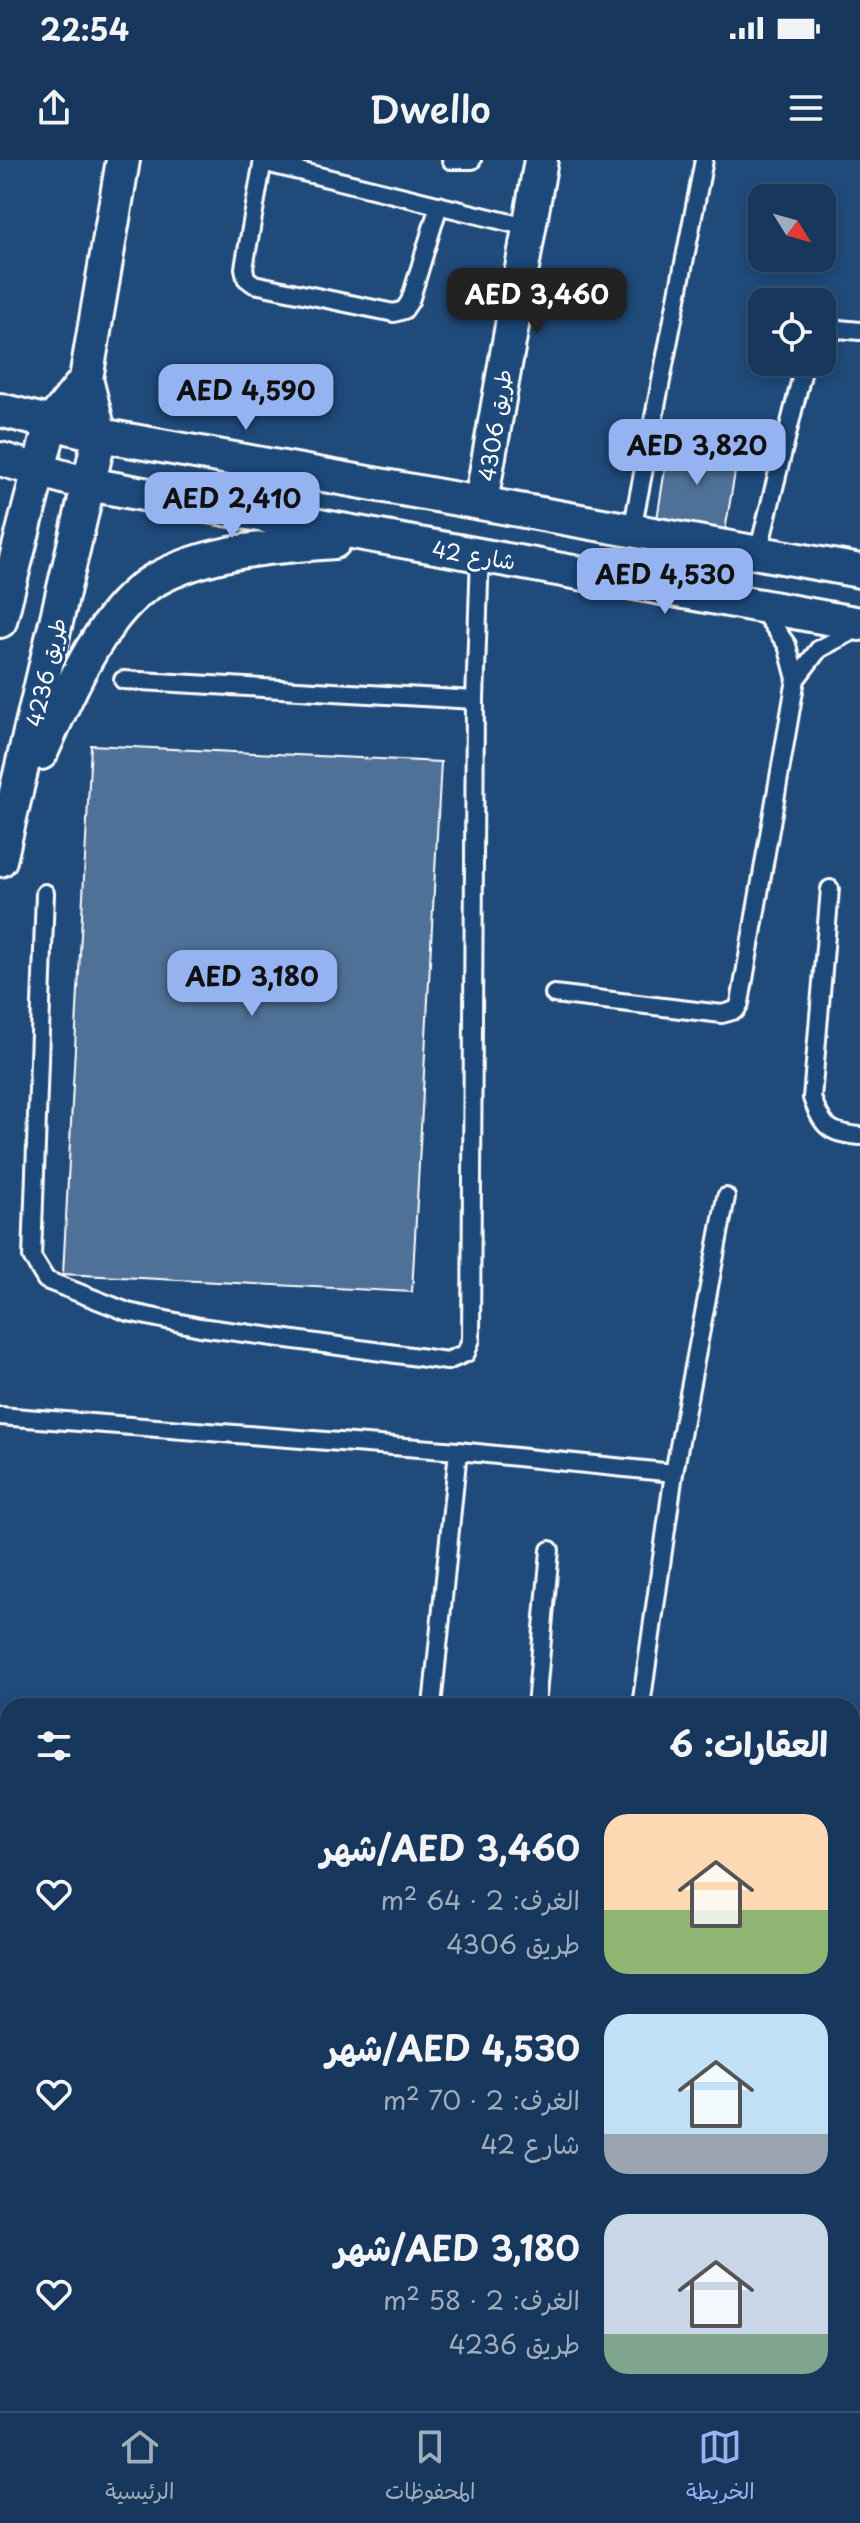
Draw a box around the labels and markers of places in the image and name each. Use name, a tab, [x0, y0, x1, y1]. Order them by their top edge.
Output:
pin: AED 3,460	[445, 268, 629, 336]
pin: AED 4,590	[154, 364, 338, 432]
pin: AED 3,820	[605, 419, 789, 487]
pin: AED 2,410	[140, 472, 324, 540]
pin: AED 4,530	[573, 548, 757, 616]
pin: AED 3,180	[160, 950, 344, 1018]

